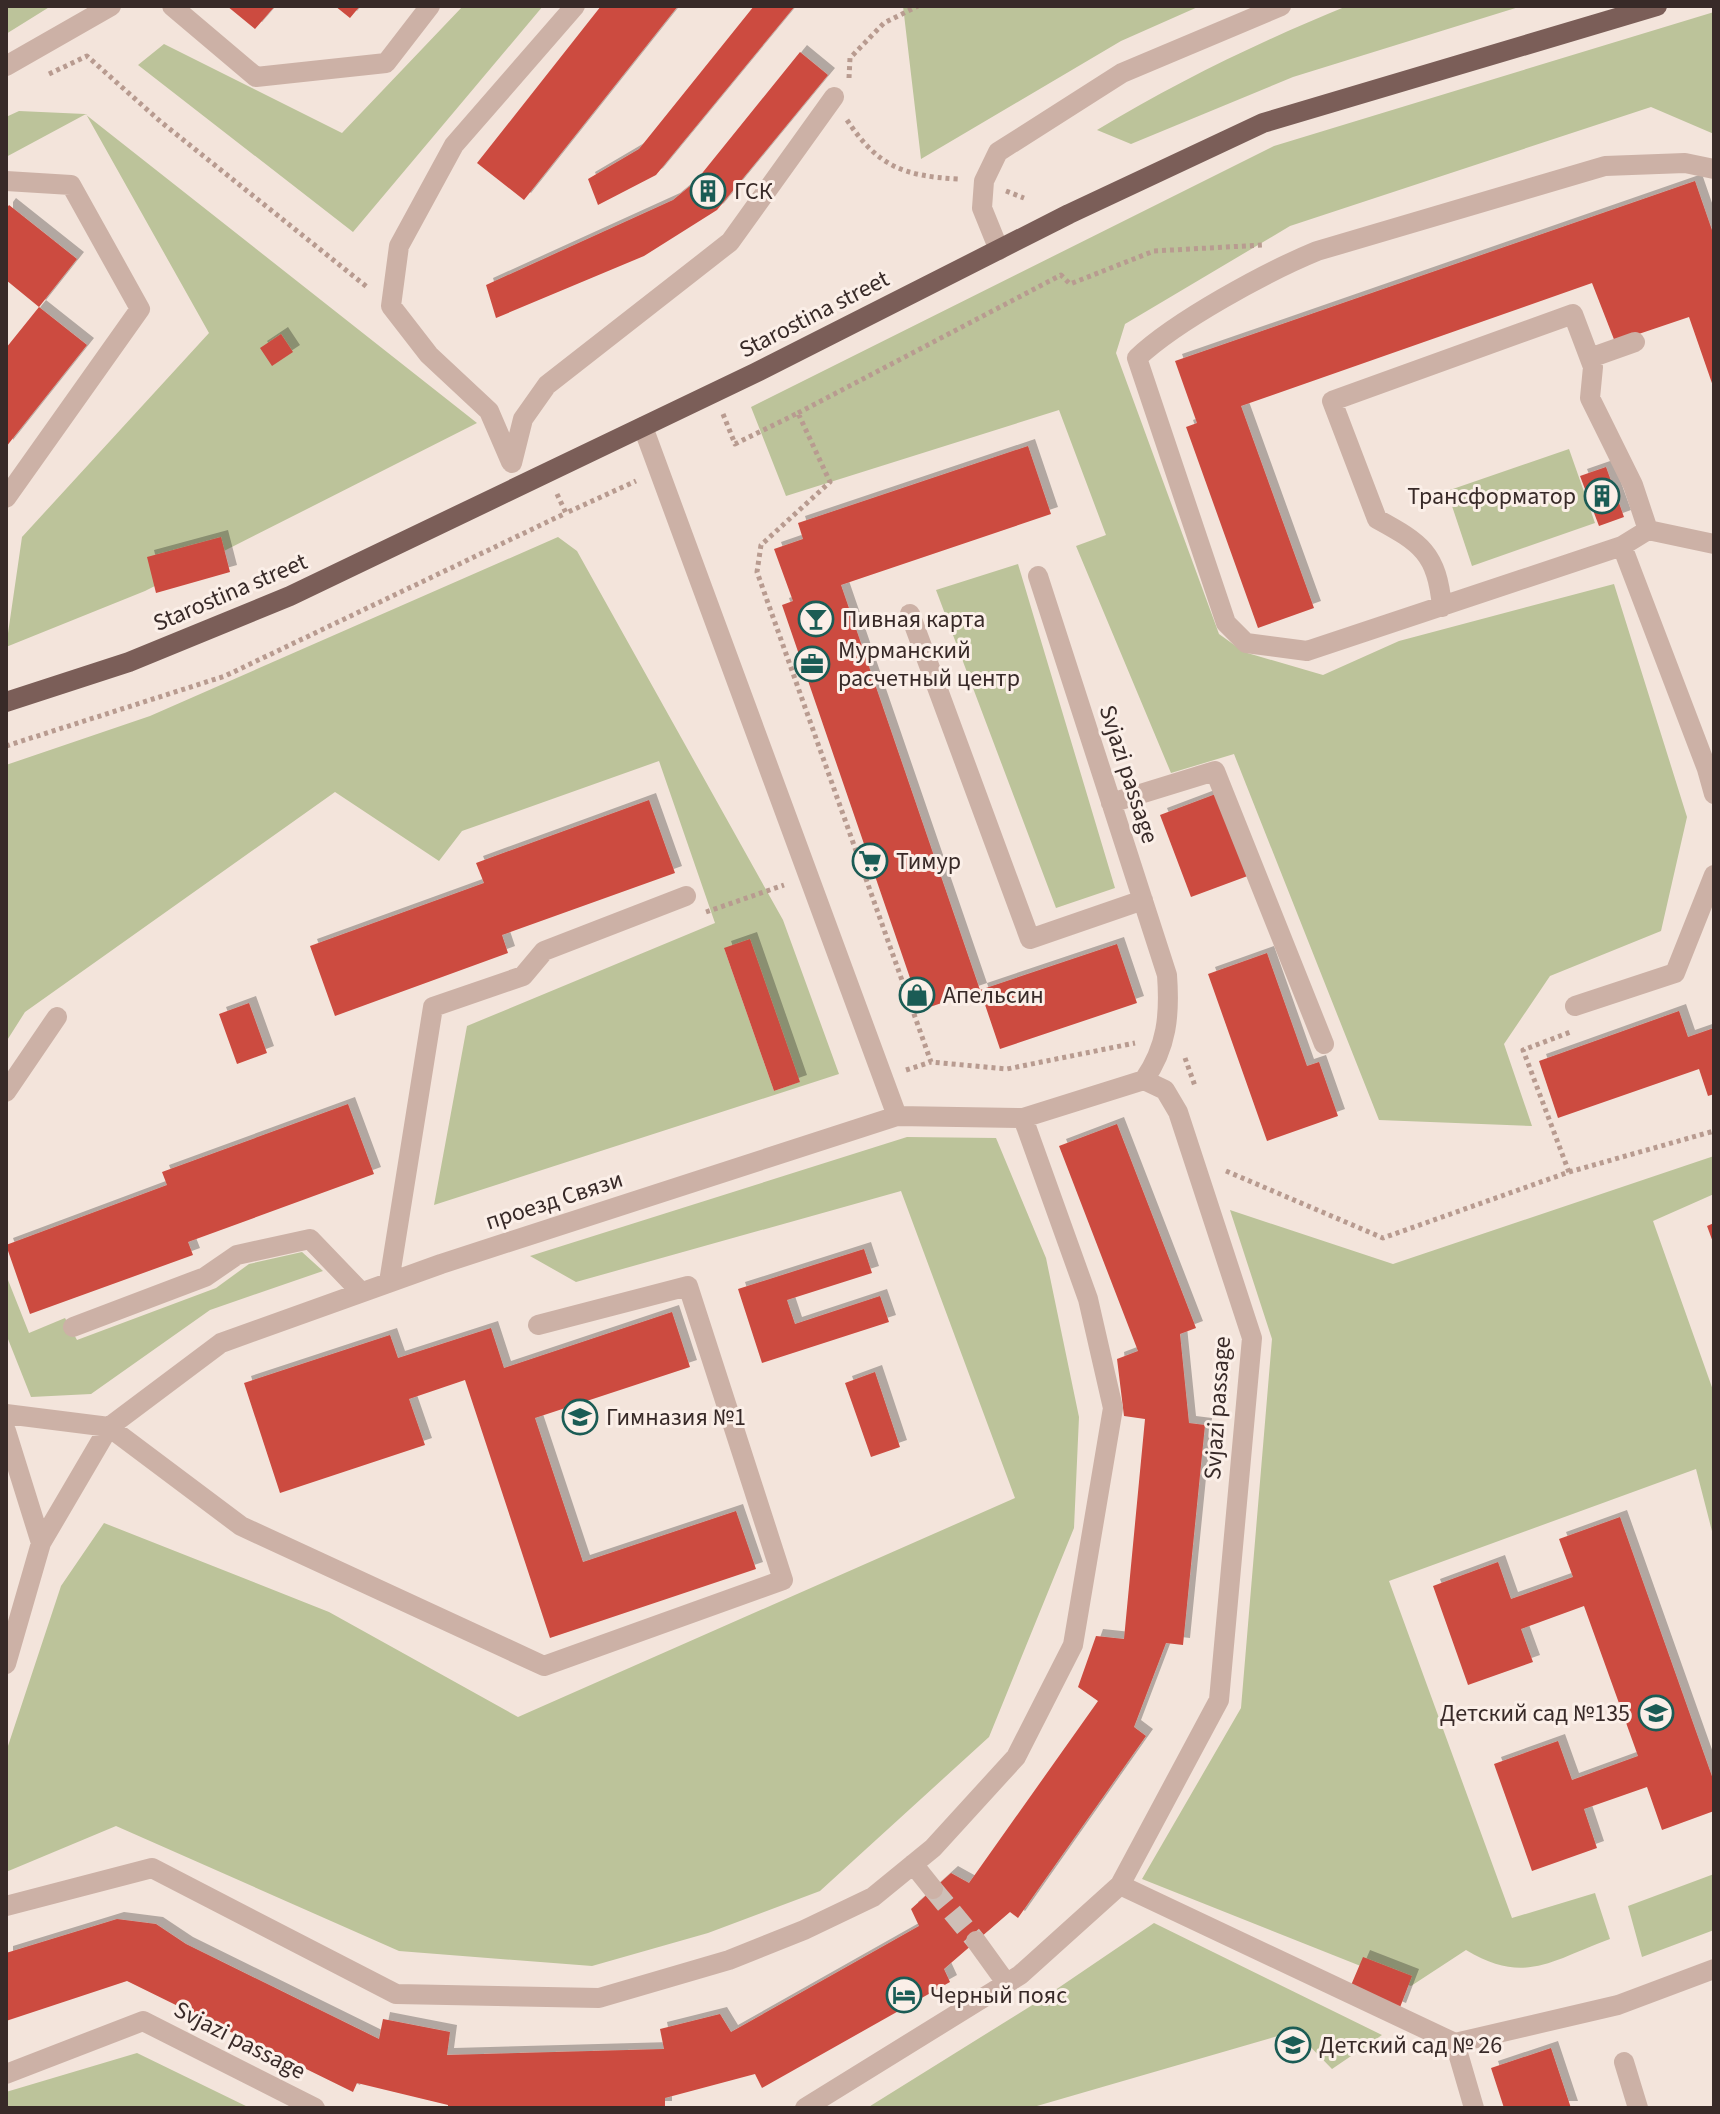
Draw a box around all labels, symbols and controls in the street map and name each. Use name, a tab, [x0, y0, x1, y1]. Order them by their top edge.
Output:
building icon: ГСК	[689, 172, 727, 210]
place label: ГСК	[734, 174, 773, 209]
street label: Starostina street	[733, 262, 895, 367]
building icon: Трансформатор	[1583, 477, 1621, 515]
place label: Трансформатор	[1407, 479, 1576, 514]
street label: Starostina street	[148, 544, 313, 641]
bar icon: Пивная карта	[797, 600, 835, 638]
place label: Пивная карта	[842, 602, 985, 637]
place label: Мурманский расчетный центр	[838, 633, 1020, 696]
office icon: Мурманский расчетный центр	[793, 645, 831, 683]
street label: Svjazi passage	[1090, 700, 1167, 848]
supermarket icon: Тимур	[851, 842, 889, 880]
place label: Тимур	[896, 844, 961, 879]
shop icon: Апельсин	[898, 976, 936, 1014]
place label: Апельсин	[943, 978, 1044, 1013]
street label: проезд Связи	[481, 1162, 627, 1239]
street label: Svjazi passage	[1195, 1335, 1240, 1481]
school or university icon: Гимназия №1	[561, 1398, 599, 1436]
place label: Гимназия №1	[606, 1400, 746, 1435]
school or university icon: Детский сад №135	[1637, 1694, 1675, 1732]
place label: Детский сад №135	[1440, 1696, 1630, 1731]
hotel icon: Черный пояс	[885, 1976, 923, 2014]
place label: Черный пояс	[930, 1978, 1067, 2013]
street label: Svjazi passage	[168, 1992, 312, 2089]
school or university icon: Детский сад № 26	[1274, 2026, 1312, 2064]
place label: Детский сад № 26	[1319, 2028, 1502, 2063]

